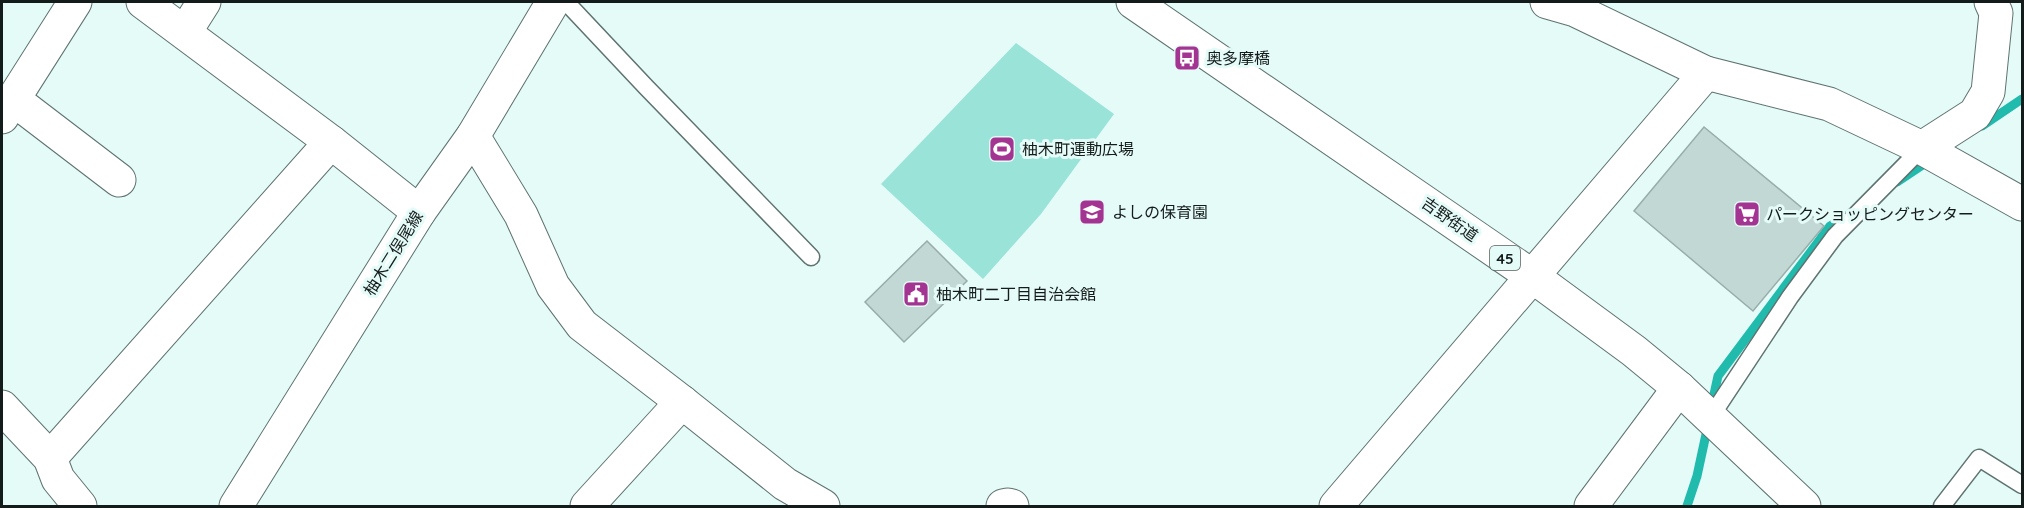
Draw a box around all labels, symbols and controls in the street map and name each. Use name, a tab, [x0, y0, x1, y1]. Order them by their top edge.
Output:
bus stop icon: 奥多摩橋	[1172, 43, 1202, 73]
place label: 奥多摩橋	[1206, 48, 1270, 68]
sports icon: 柚木町運動広場	[987, 134, 1017, 164]
place label: 柚木町運動広場	[1022, 139, 1134, 159]
street label: 吉野街道	[1418, 192, 1482, 246]
school or university icon: よしの保育園	[1077, 197, 1107, 227]
supermarket icon: パークショッピングセンター	[1732, 199, 1762, 229]
place label: よしの保育園	[1112, 202, 1208, 222]
place label: パークショッピングセンター	[1766, 204, 1974, 224]
street label: 柚木二俣尾線	[359, 207, 427, 299]
road number: 45	[1490, 246, 1520, 270]
public building icon: 柚木町二丁目自治会館	[901, 279, 931, 309]
place label: 柚木町二丁目自治会館	[936, 284, 1096, 304]

